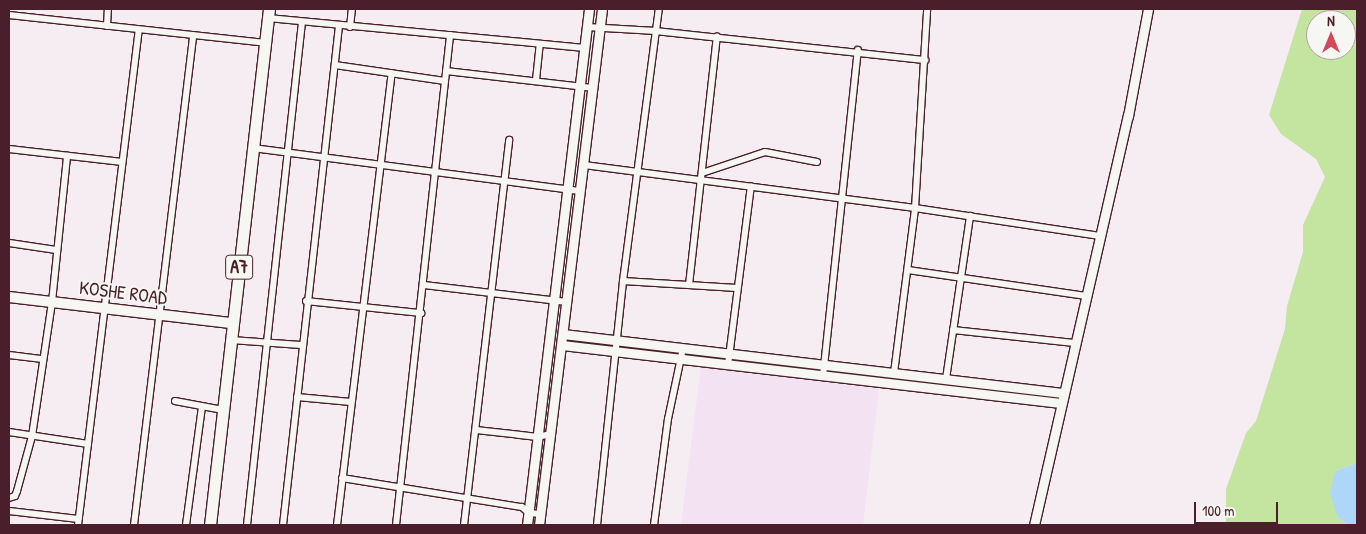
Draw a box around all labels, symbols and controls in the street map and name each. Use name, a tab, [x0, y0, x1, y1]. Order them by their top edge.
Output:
north arrow	[1306, 10, 1356, 60]
text: N	[1327, 11, 1335, 30]
road number: A7	[224, 252, 254, 282]
street label: KOSHE ROAD	[78, 276, 168, 310]
scale bar	[1196, 492, 1280, 524]
text: 100 m	[1202, 500, 1235, 521]

